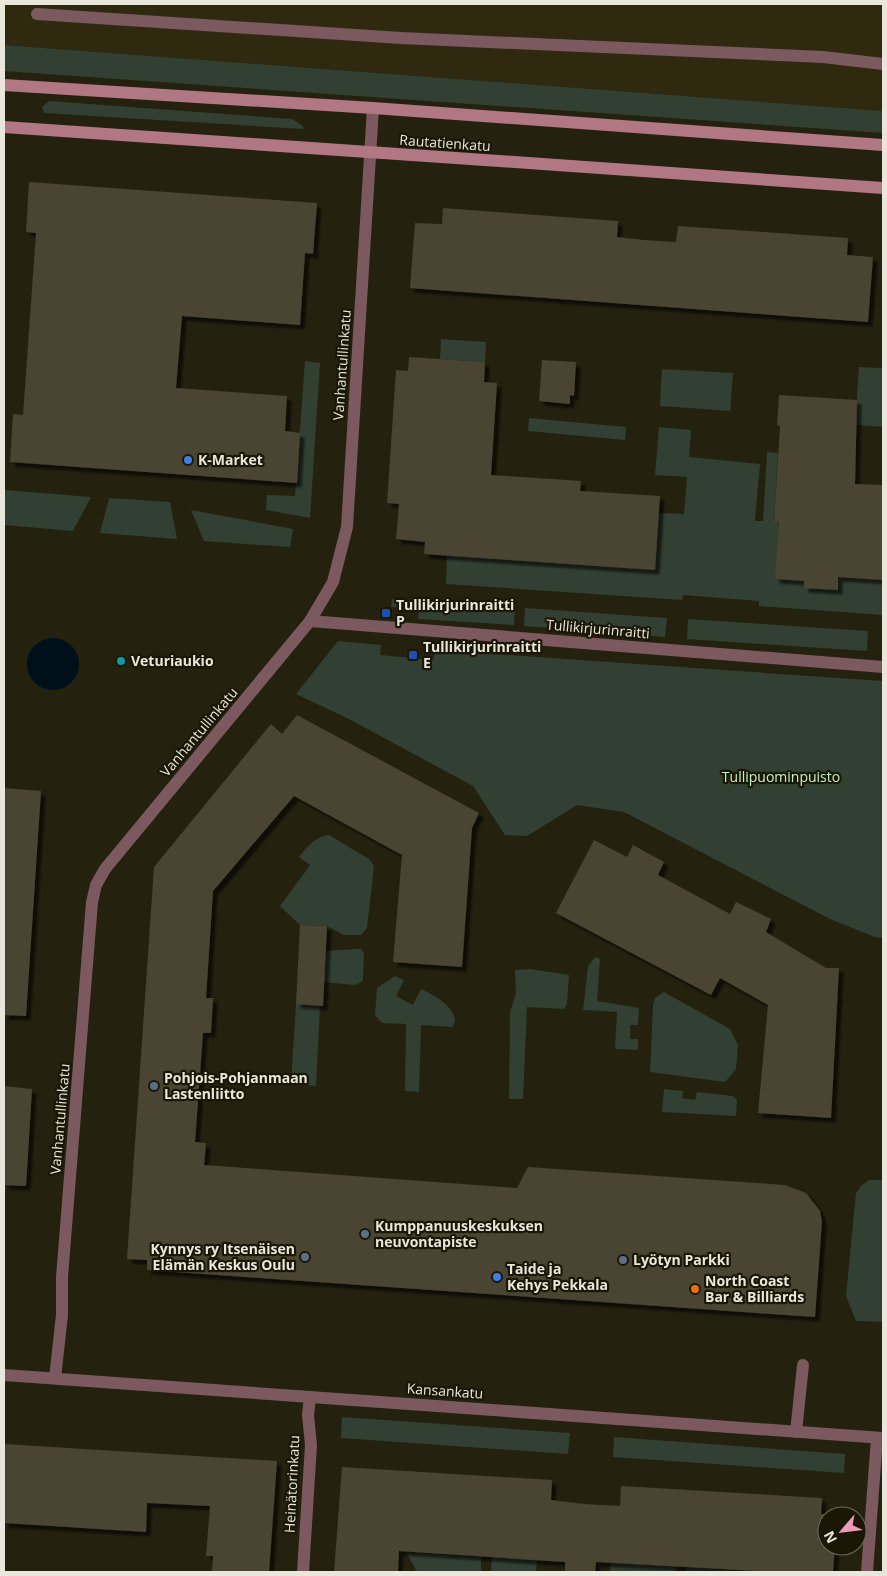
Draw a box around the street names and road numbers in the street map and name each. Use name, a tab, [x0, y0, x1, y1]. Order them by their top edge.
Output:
street label: Rautatienkatu	[399, 130, 491, 155]
street label: Vanhantullinkatu	[328, 309, 355, 421]
street label: Tullikirjurinraitti	[545, 615, 651, 642]
street label: Vanhantullinkatu	[156, 683, 242, 780]
street label: Vanhantullinkatu	[45, 1063, 74, 1175]
street label: Kansankatu	[406, 1378, 484, 1403]
street label: Heinätorinkatu	[279, 1435, 304, 1533]

